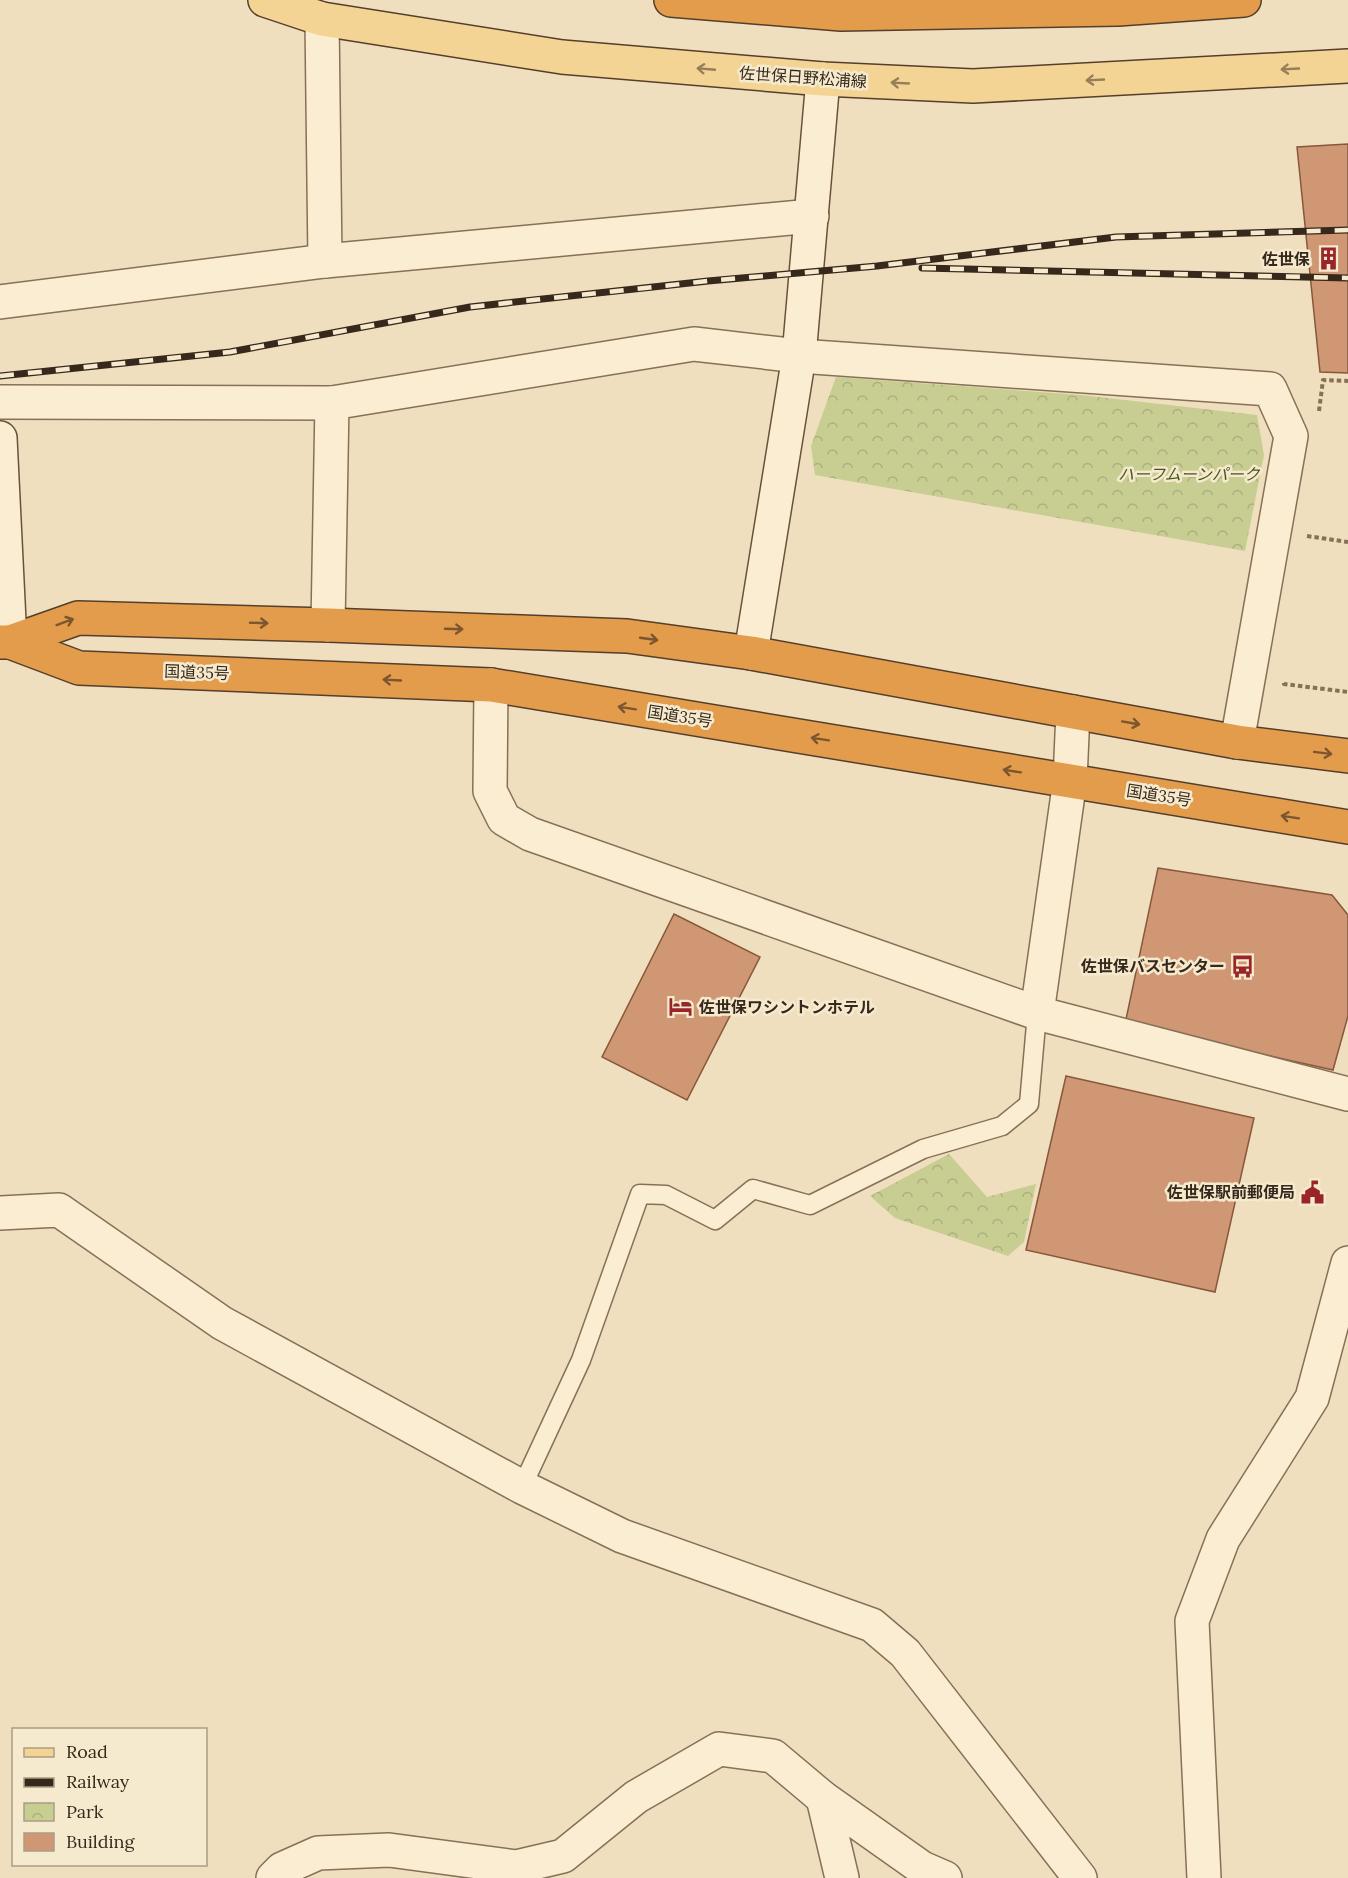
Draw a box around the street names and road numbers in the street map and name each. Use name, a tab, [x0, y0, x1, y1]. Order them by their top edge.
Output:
street label: 佐世保日野松浦線	[738, 63, 868, 91]
street label: 国道35号	[164, 661, 230, 683]
street label: 国道35号	[646, 701, 714, 731]
street label: 国道35号	[1125, 780, 1193, 810]

